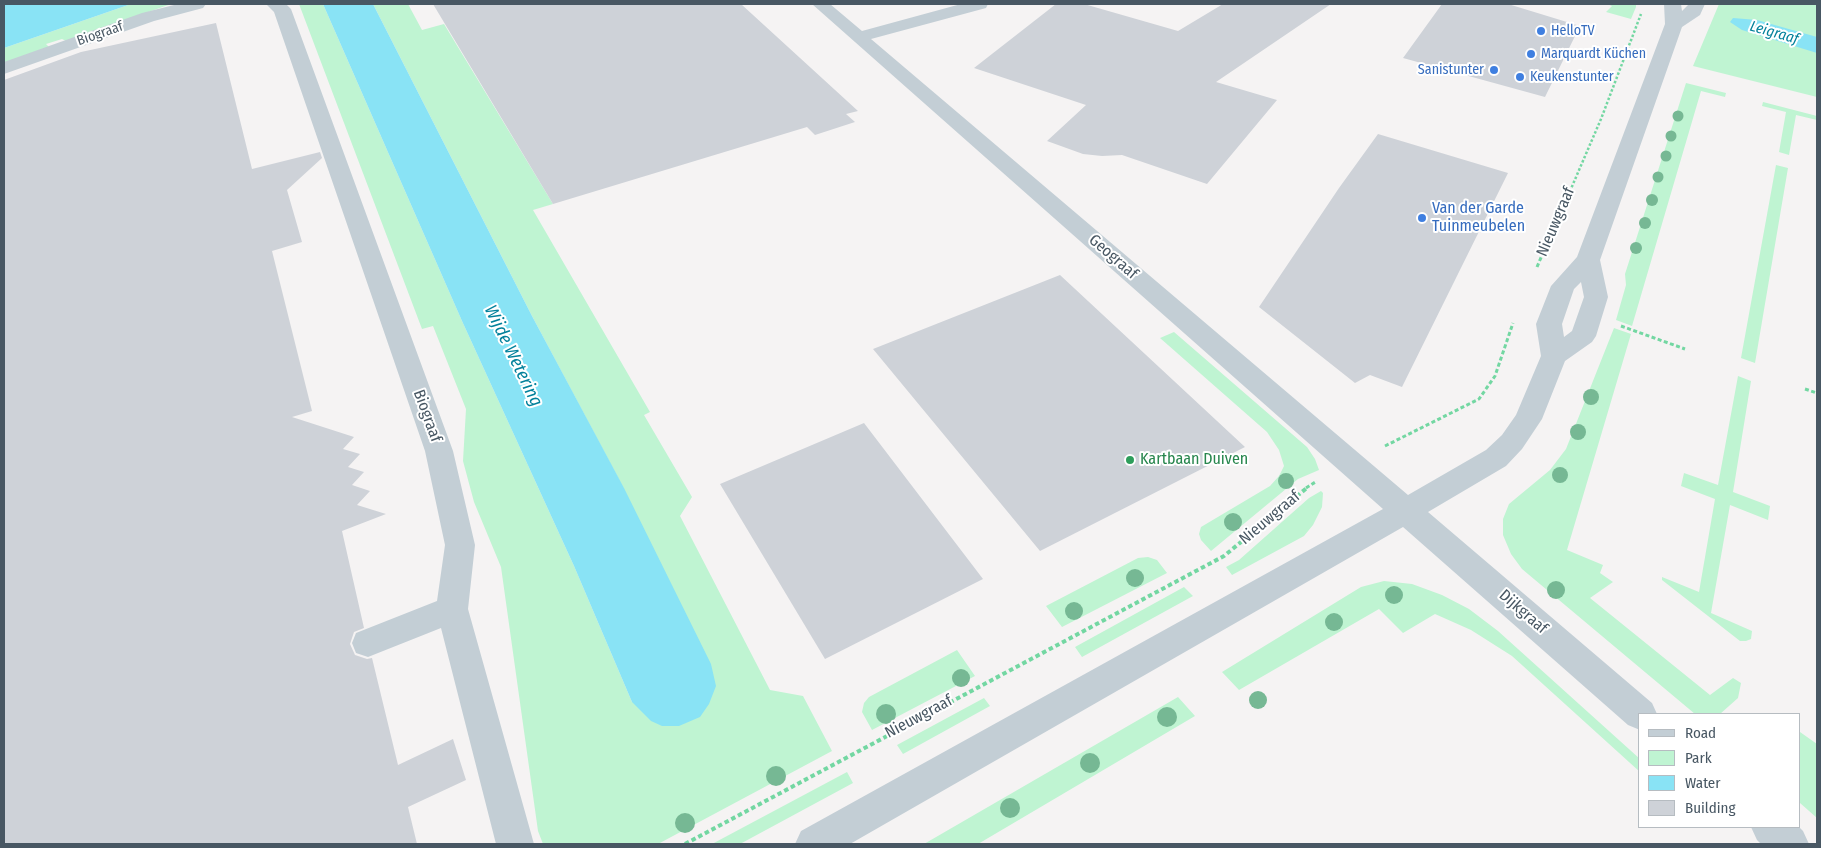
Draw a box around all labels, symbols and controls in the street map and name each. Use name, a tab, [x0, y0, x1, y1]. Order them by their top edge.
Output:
water label: Leigraaf	[1748, 17, 1800, 49]
street label: Biograaf	[75, 18, 125, 50]
place label: HelloTV	[1551, 23, 1595, 39]
marker: HelloTV	[1535, 25, 1547, 37]
place label: Marquardt Küchen	[1541, 46, 1646, 62]
marker: Marquardt Küchen	[1525, 48, 1537, 60]
place label: Sanistunter	[1418, 62, 1484, 78]
marker: Sanistunter	[1488, 64, 1500, 76]
place label: Keukenstunter	[1530, 69, 1614, 85]
marker: Keukenstunter	[1514, 71, 1526, 83]
street label: Nieuwgraaf	[1533, 184, 1579, 260]
place label: Van der Garde Tuinmeubelen	[1432, 199, 1525, 237]
marker: Van der Garde Tuinmeubelen	[1416, 212, 1428, 224]
street label: Geograaf	[1085, 231, 1141, 283]
water label: Wijde Wetering	[479, 302, 547, 410]
street label: Biograaf	[409, 387, 445, 445]
place label: Kartbaan Duiven	[1140, 450, 1248, 470]
marker: Kartbaan Duiven	[1124, 454, 1136, 466]
street label: Nieuwgraaf	[1236, 487, 1304, 549]
street label: Dijkgraaf	[1495, 586, 1551, 638]
street label: Nieuwgraaf	[882, 691, 956, 743]
legend	[1638, 713, 1801, 828]
text: Road	[1685, 724, 1716, 742]
text: Park	[1685, 749, 1712, 767]
text: Water	[1685, 774, 1720, 792]
text: Building	[1685, 799, 1736, 817]

